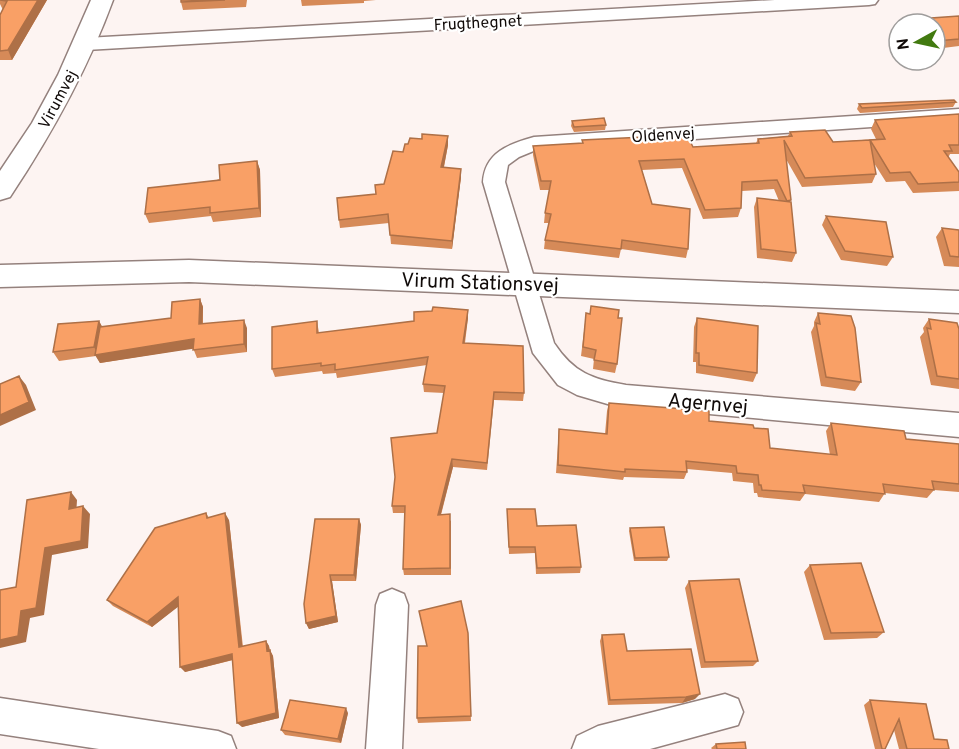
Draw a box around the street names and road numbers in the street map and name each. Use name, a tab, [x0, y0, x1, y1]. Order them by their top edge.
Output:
street label: Frugthegnet	[433, 12, 523, 36]
street label: Virumvej	[35, 67, 83, 133]
street label: Oldenvej	[631, 124, 695, 148]
street label: Virum Stationsvej	[401, 268, 559, 300]
street label: Agernvej	[667, 389, 749, 421]

